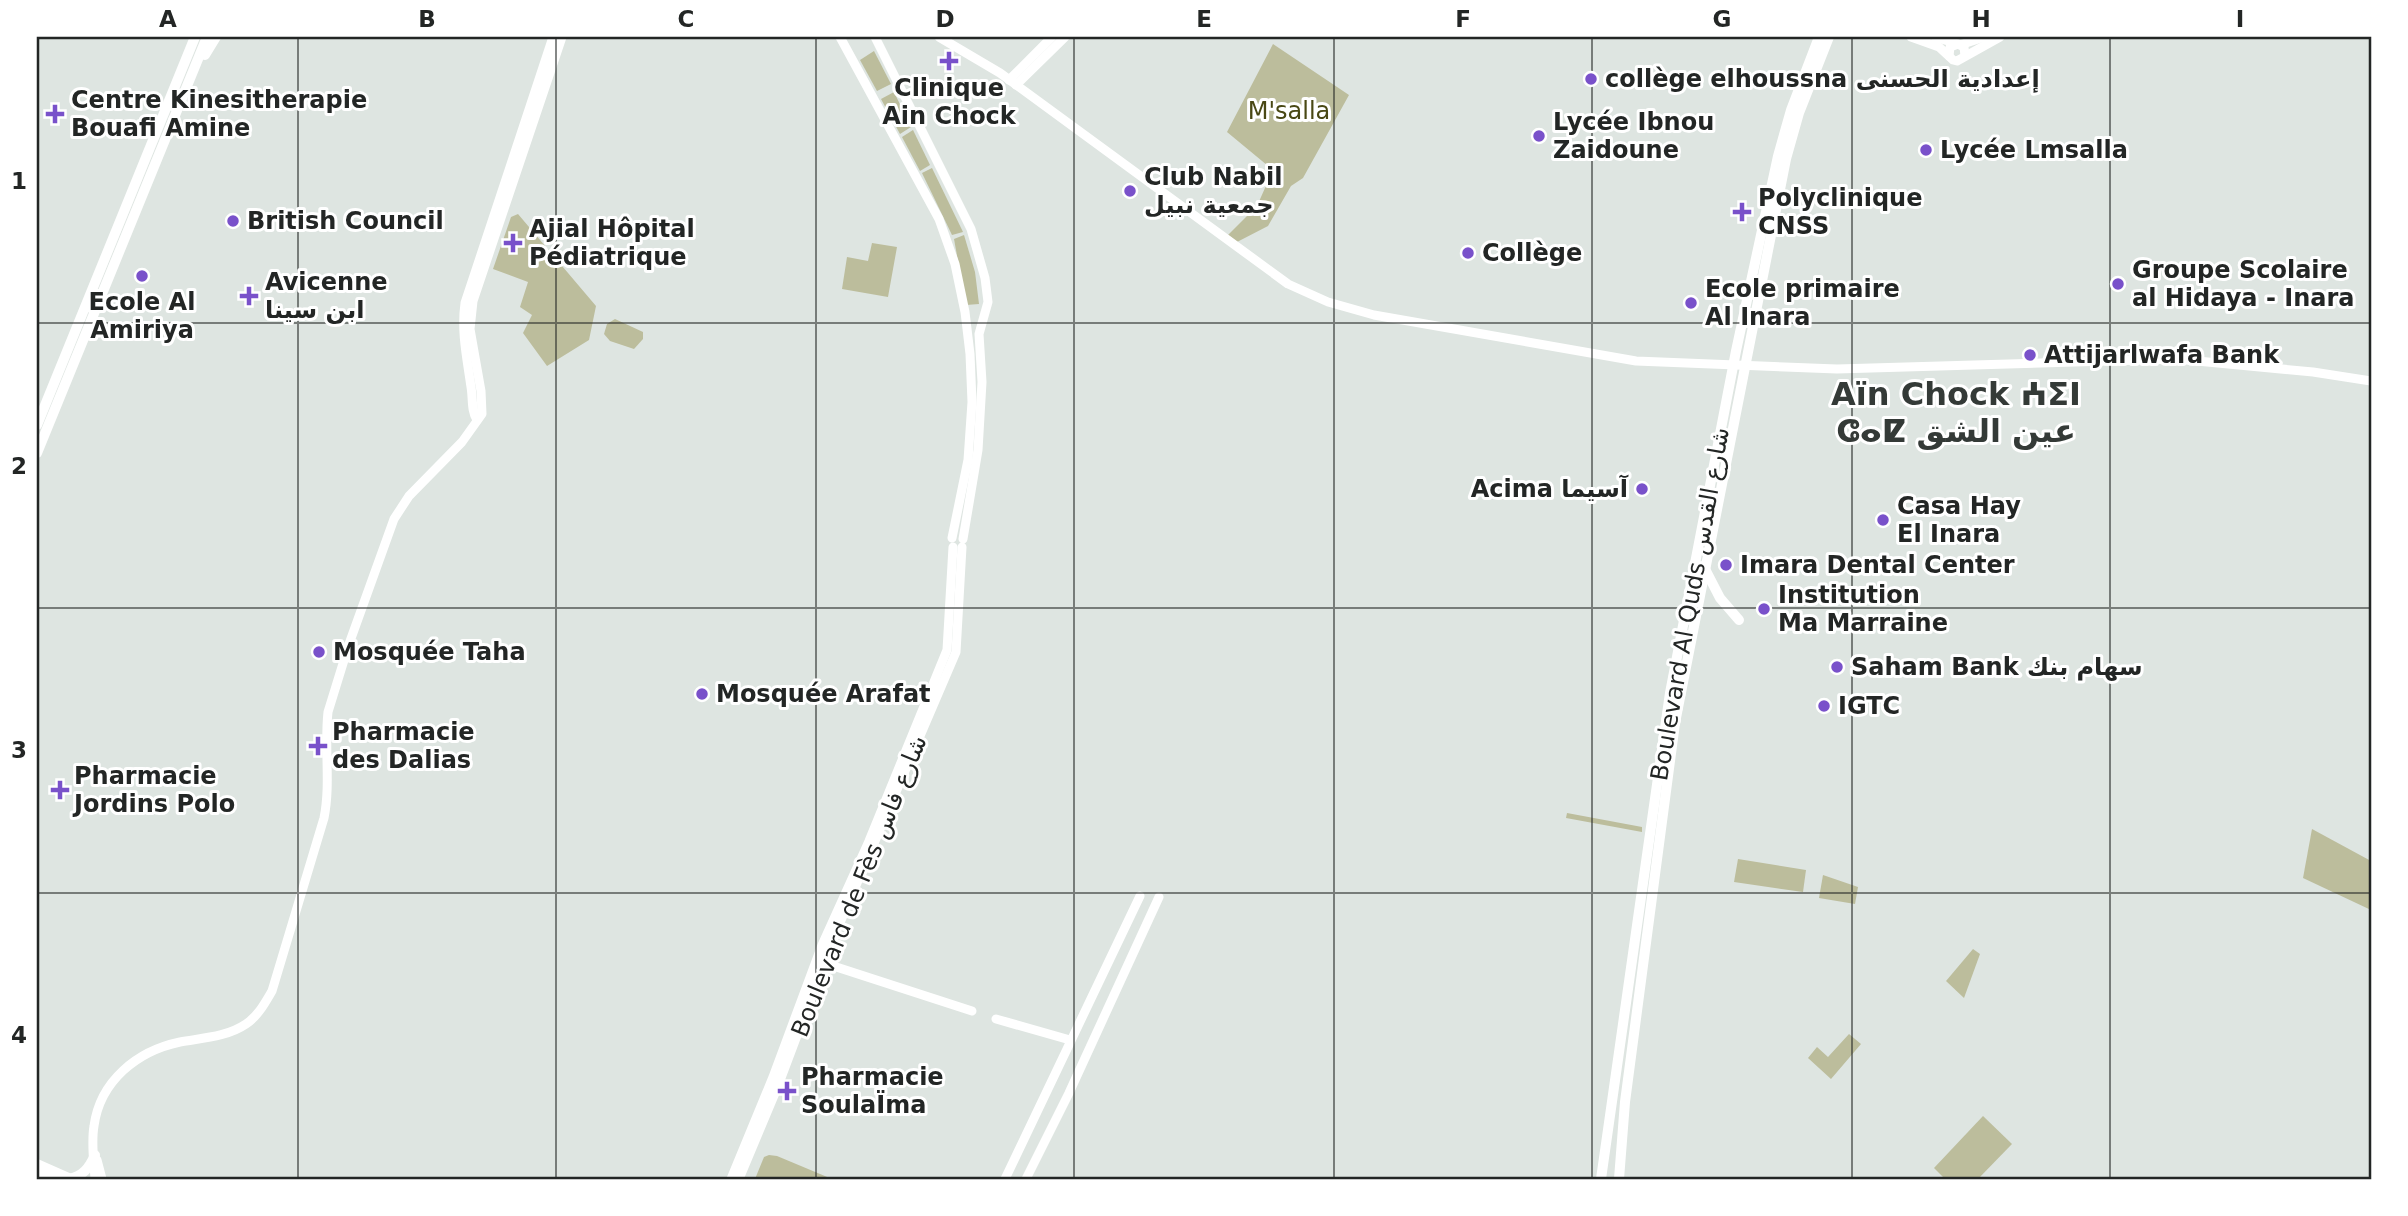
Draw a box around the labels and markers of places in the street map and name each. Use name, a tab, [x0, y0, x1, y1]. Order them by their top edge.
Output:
marker: Clinique Ain Chock	[939, 51, 959, 71]
place label: collège elhoussna إعدادية الحسنى	[1605, 65, 2040, 93]
marker: collège elhoussna إعدادية الحسنى	[1583, 71, 1599, 87]
place label: Clinique Ain Chock	[882, 74, 1017, 130]
place label: Centre Kinesitherapie Bouafi Amine	[71, 86, 367, 142]
marker: Centre Kinesitherapie Bouafi Amine	[45, 104, 65, 124]
place label: Lycée Ibnou Zaidoune	[1553, 108, 1714, 164]
marker: Lycée Ibnou Zaidoune	[1531, 128, 1547, 144]
place label: Lycée Lmsalla	[1940, 136, 2128, 164]
marker: Lycée Lmsalla	[1918, 142, 1934, 158]
place label: Club Nabil جمعية نبيل	[1144, 163, 1282, 219]
marker: Club Nabil جمعية نبيل	[1122, 183, 1138, 199]
place label: Polyclinique CNSS	[1758, 184, 1922, 240]
marker: Polyclinique CNSS	[1732, 202, 1752, 222]
place label: British Council	[247, 207, 444, 235]
marker: British Council	[225, 213, 241, 229]
place label: Ajial Hôpital Pédiatrique	[529, 215, 695, 271]
marker: Ajial Hôpital Pédiatrique	[503, 233, 523, 253]
place label: Collège	[1482, 239, 1582, 267]
marker: Collège	[1460, 245, 1476, 261]
place label: Groupe Scolaire al Hidaya - Inara	[2132, 256, 2354, 312]
marker: Ecole Al Amiriya	[134, 268, 150, 284]
place label: Avicenne ابن سينا	[265, 268, 388, 324]
place label: Ecole primaire Al Inara	[1705, 275, 1900, 331]
marker: Groupe Scolaire al Hidaya - Inara	[2110, 276, 2126, 292]
marker: Avicenne ابن سينا	[239, 286, 259, 306]
place label: Ecole Al Amiriya	[89, 288, 195, 344]
marker: Ecole primaire Al Inara	[1683, 295, 1699, 311]
place label: Attijarlwafa Bank	[2044, 341, 2280, 369]
marker: Attijarlwafa Bank	[2022, 347, 2038, 363]
place label: Acima آسيما	[1471, 474, 1629, 503]
marker: Acima آسيما	[1634, 481, 1650, 497]
place label: Casa Hay El Inara	[1897, 492, 2021, 548]
marker: Casa Hay El Inara	[1875, 512, 1891, 528]
place label: Imara Dental Center	[1740, 551, 2015, 579]
marker: Imara Dental Center	[1718, 557, 1734, 573]
place label: Institution Ma Marraine	[1778, 581, 1948, 637]
marker: Institution Ma Marraine	[1756, 601, 1772, 617]
place label: Mosquée Taha	[333, 638, 526, 666]
marker: Mosquée Taha	[311, 644, 327, 660]
place label: Saham Bank سهام بنك	[1851, 653, 2143, 681]
marker: Saham Bank سهام بنك	[1829, 659, 1845, 675]
place label: Mosquée Arafat	[716, 680, 931, 708]
marker: Mosquée Arafat	[694, 686, 710, 702]
place label: IGTC	[1838, 692, 1900, 720]
marker: IGTC	[1816, 698, 1832, 714]
place label: Pharmacie des Dalias	[332, 718, 475, 774]
marker: Pharmacie des Dalias	[310, 738, 326, 754]
place label: Pharmacie Jordins Polo	[72, 762, 235, 818]
marker: Pharmacie Jordins Polo	[52, 782, 68, 798]
place label: Pharmacie SoulaÏma	[801, 1063, 944, 1119]
marker: Pharmacie SoulaÏma	[779, 1083, 795, 1099]

